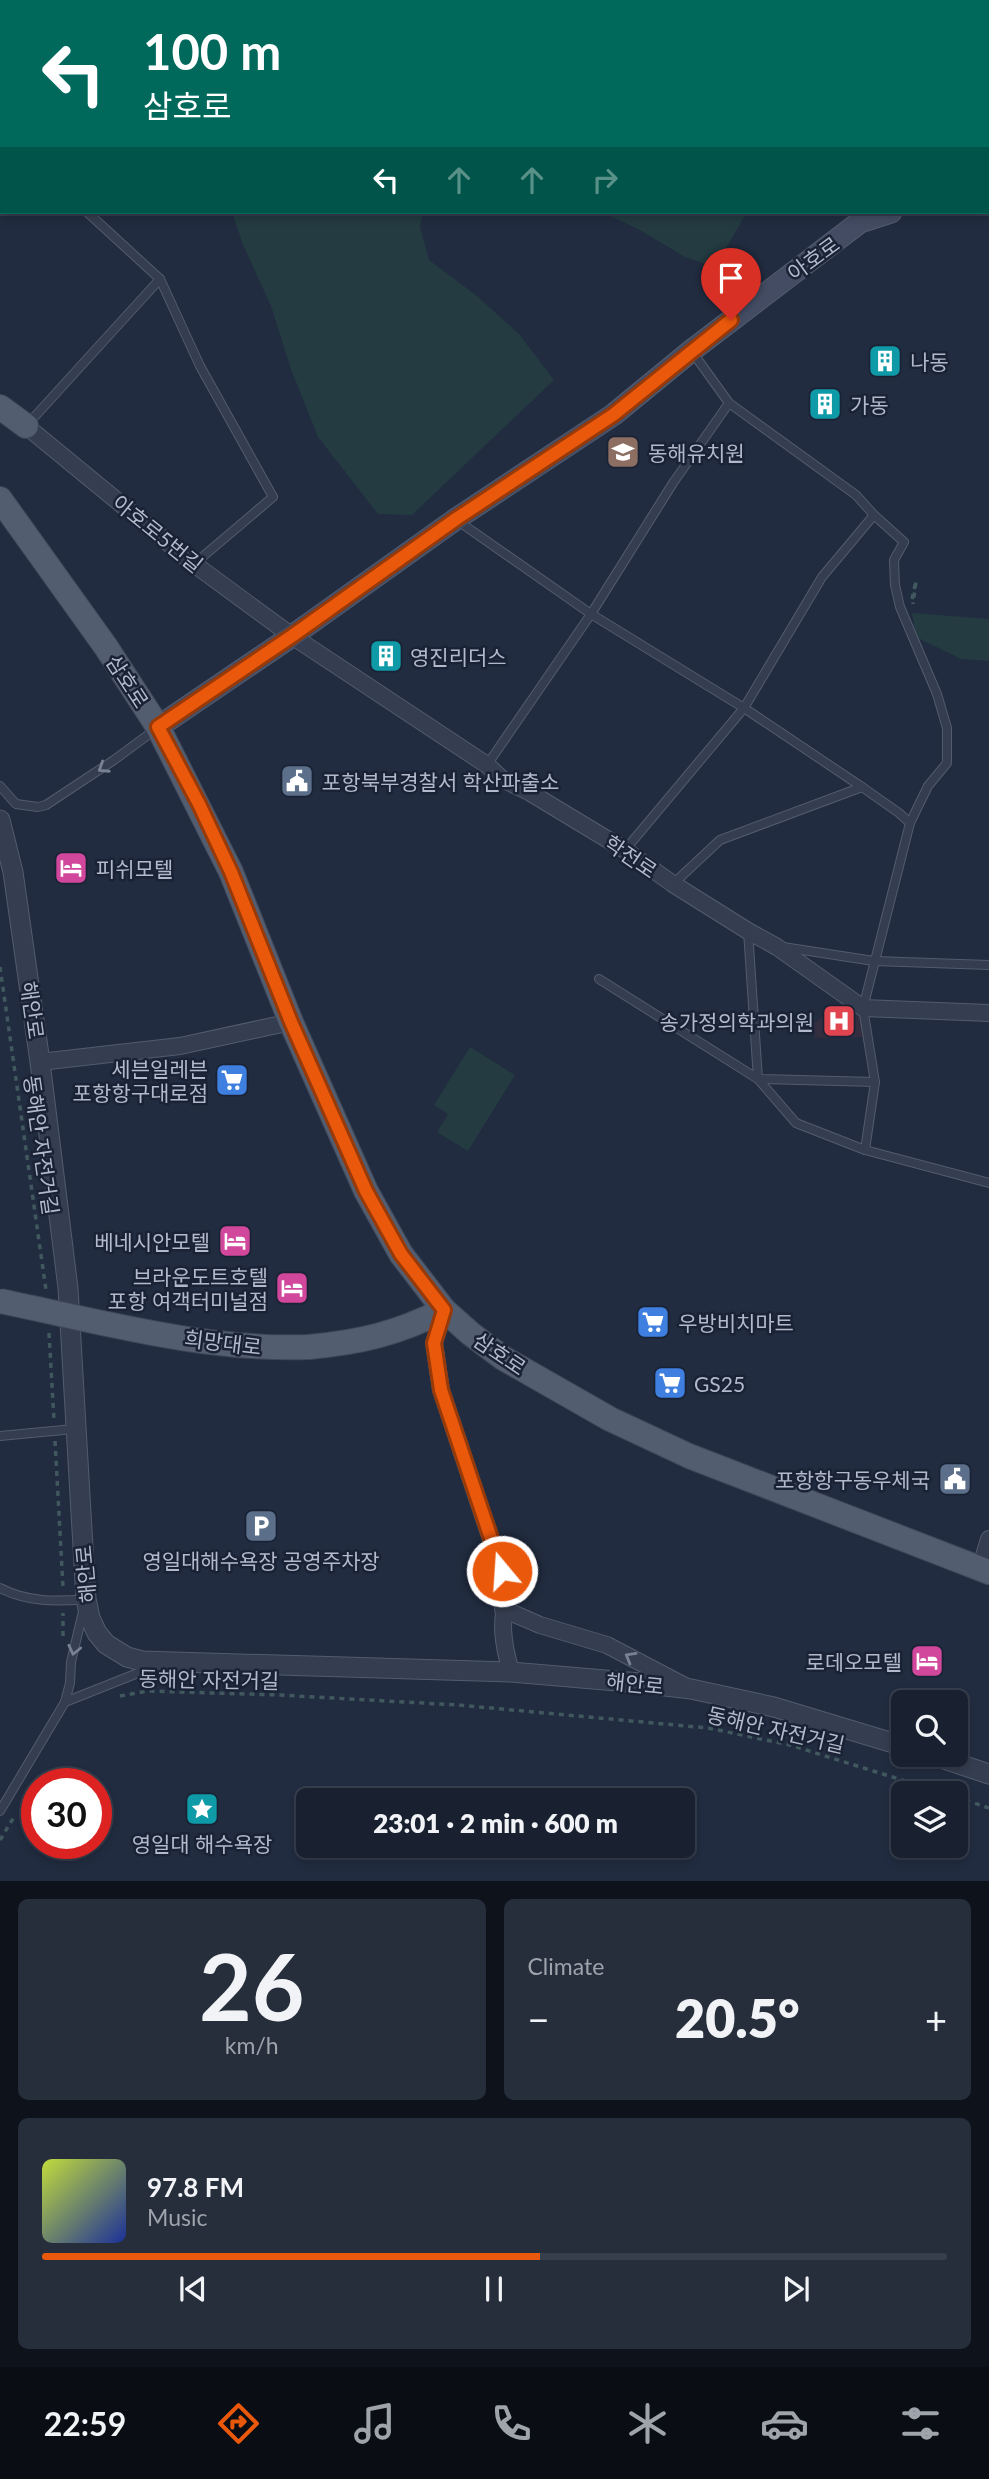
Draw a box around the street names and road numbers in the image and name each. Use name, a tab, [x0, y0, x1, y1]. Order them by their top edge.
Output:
street label: 아호로	[782, 231, 844, 285]
street label: 아호로5번길	[108, 489, 208, 577]
street label: 삼호로	[102, 650, 154, 712]
street label: 학전로	[600, 829, 662, 883]
street label: 해안로	[17, 980, 49, 1040]
street label: 동해안 자전거길	[20, 1074, 64, 1216]
street label: 희망대로	[183, 1325, 263, 1359]
street label: 삼호로	[469, 1326, 531, 1380]
street label: 해안로	[70, 1544, 100, 1604]
street label: 동해안 자전거길	[138, 1665, 280, 1693]
street label: 해안로	[605, 1668, 665, 1698]
street label: 동해안 자전거길	[705, 1701, 847, 1757]

